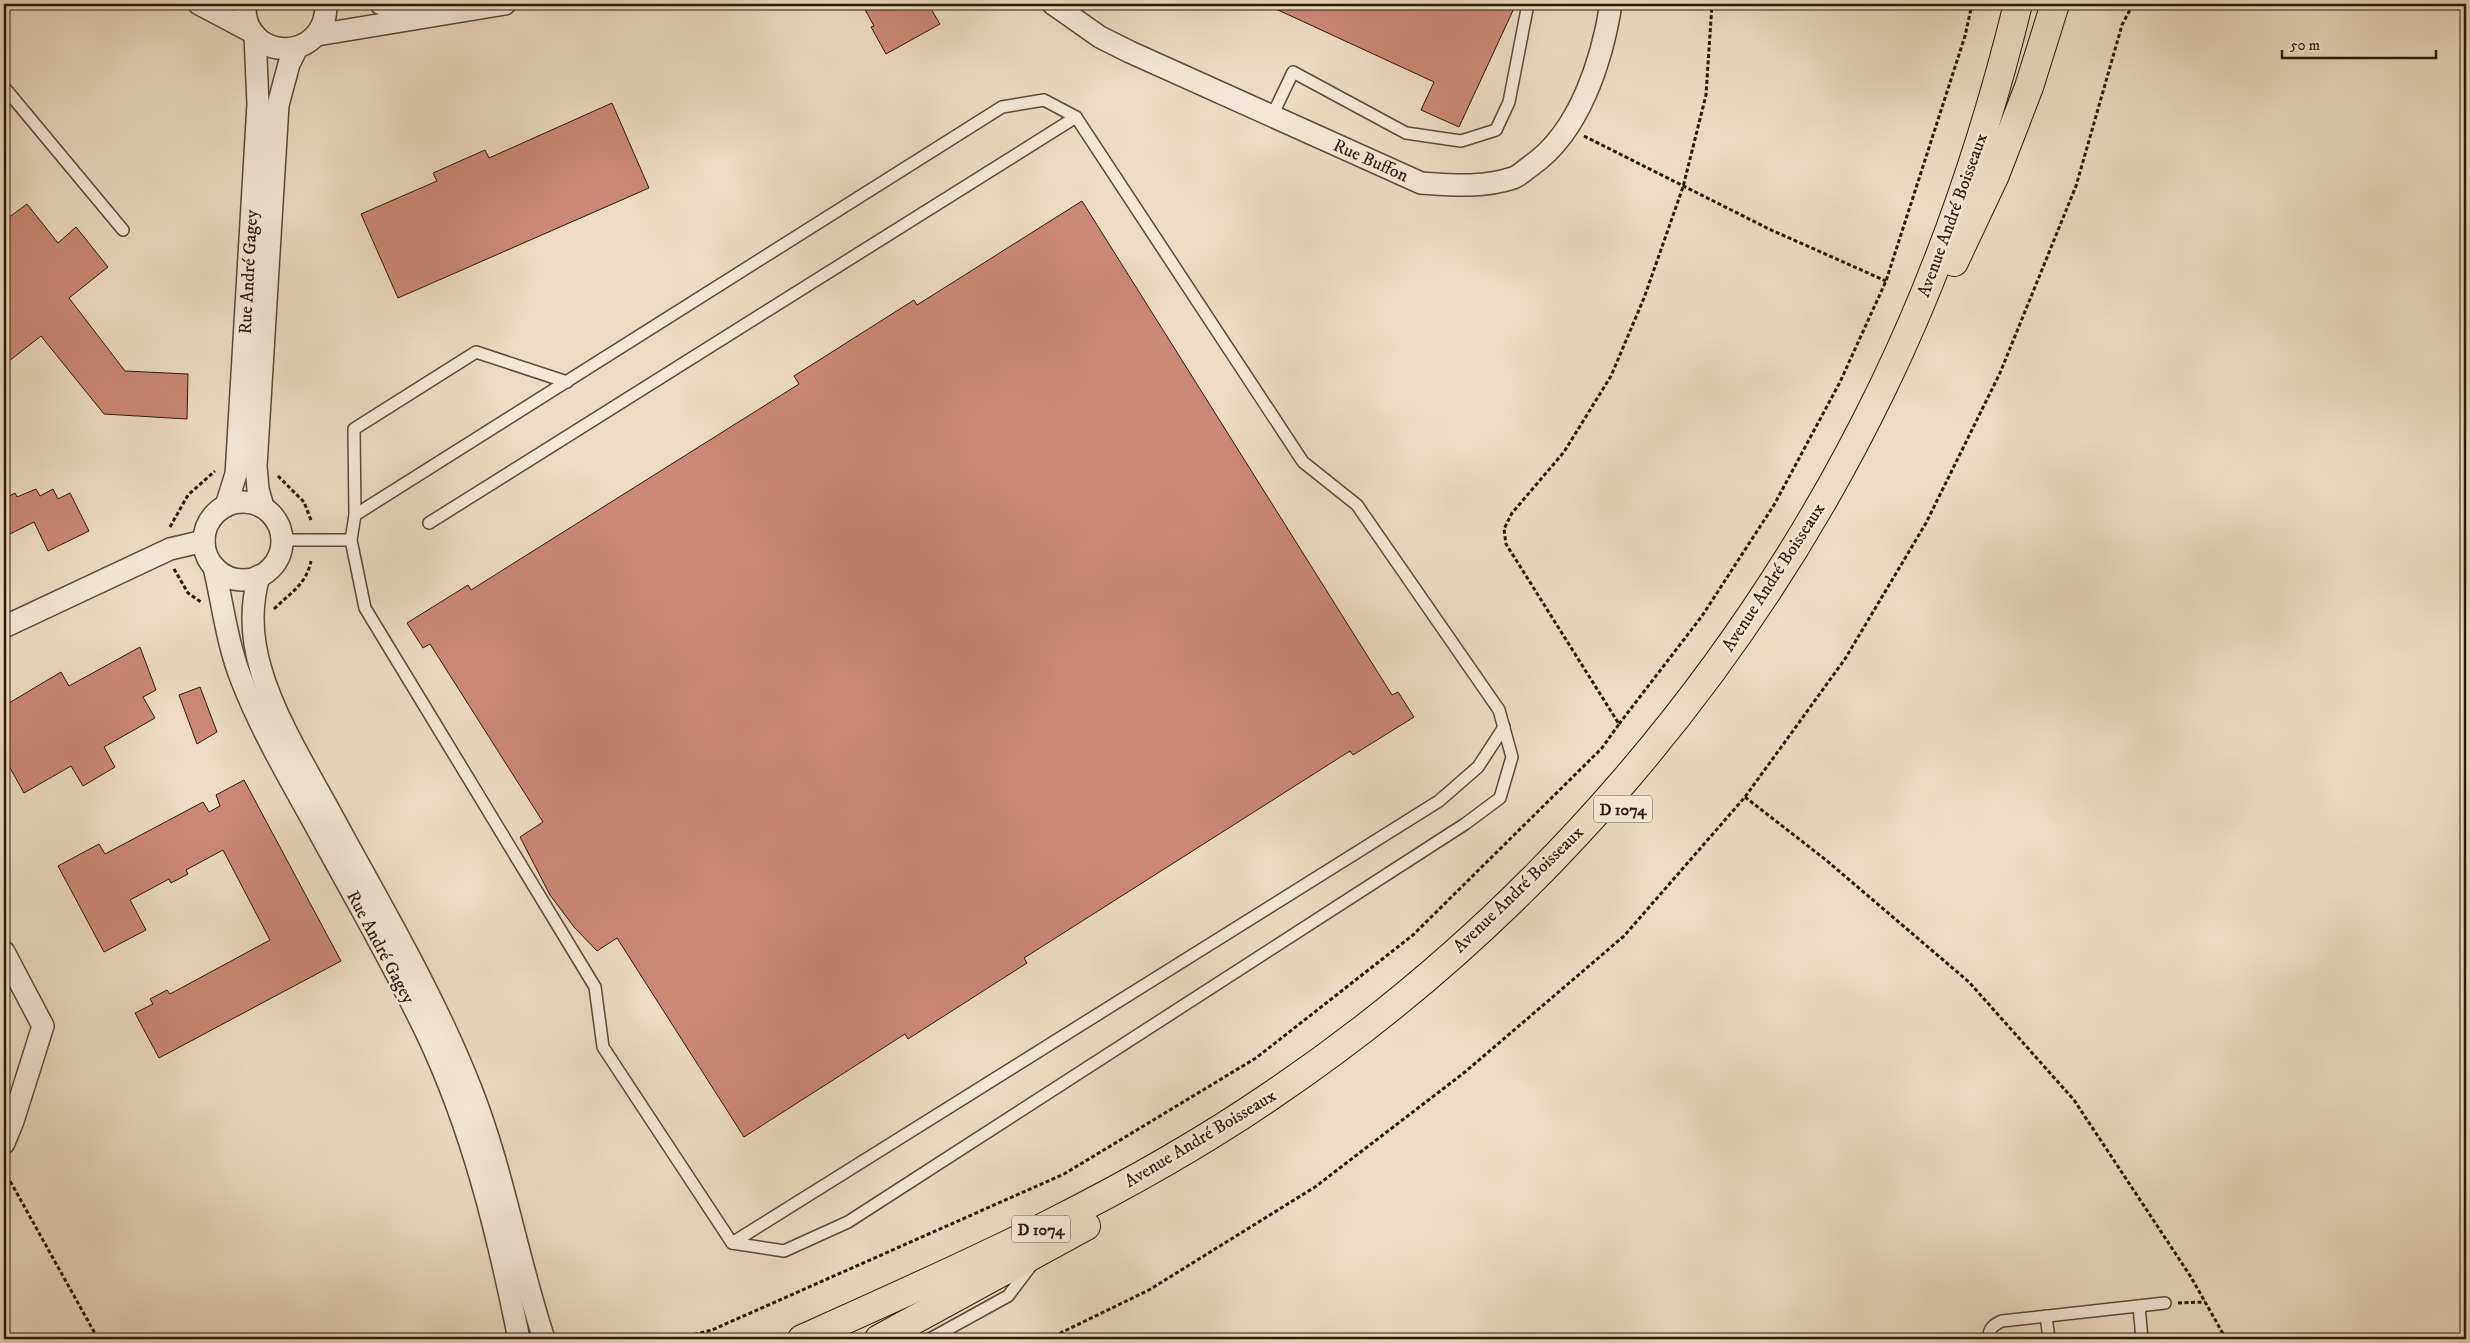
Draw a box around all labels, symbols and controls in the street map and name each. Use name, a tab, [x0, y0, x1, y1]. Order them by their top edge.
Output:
scale bar	[2282, 28, 2436, 60]
text: 50 m	[2290, 36, 2320, 55]
street label: Avenue André Boisseaux	[1913, 130, 1993, 300]
street label: Rue Buffon	[1329, 135, 1412, 188]
street label: Rue André Gagey	[235, 209, 263, 335]
street label: Avenue André Boisseaux	[1717, 499, 1830, 656]
road number: D 1074	[1594, 796, 1652, 822]
street label: Avenue André Boisseaux	[1449, 822, 1589, 958]
street label: Rue André Gagey	[341, 887, 419, 1008]
street label: Avenue André Boisseaux	[1121, 1085, 1280, 1193]
road number: D 1074	[1012, 1216, 1070, 1242]

